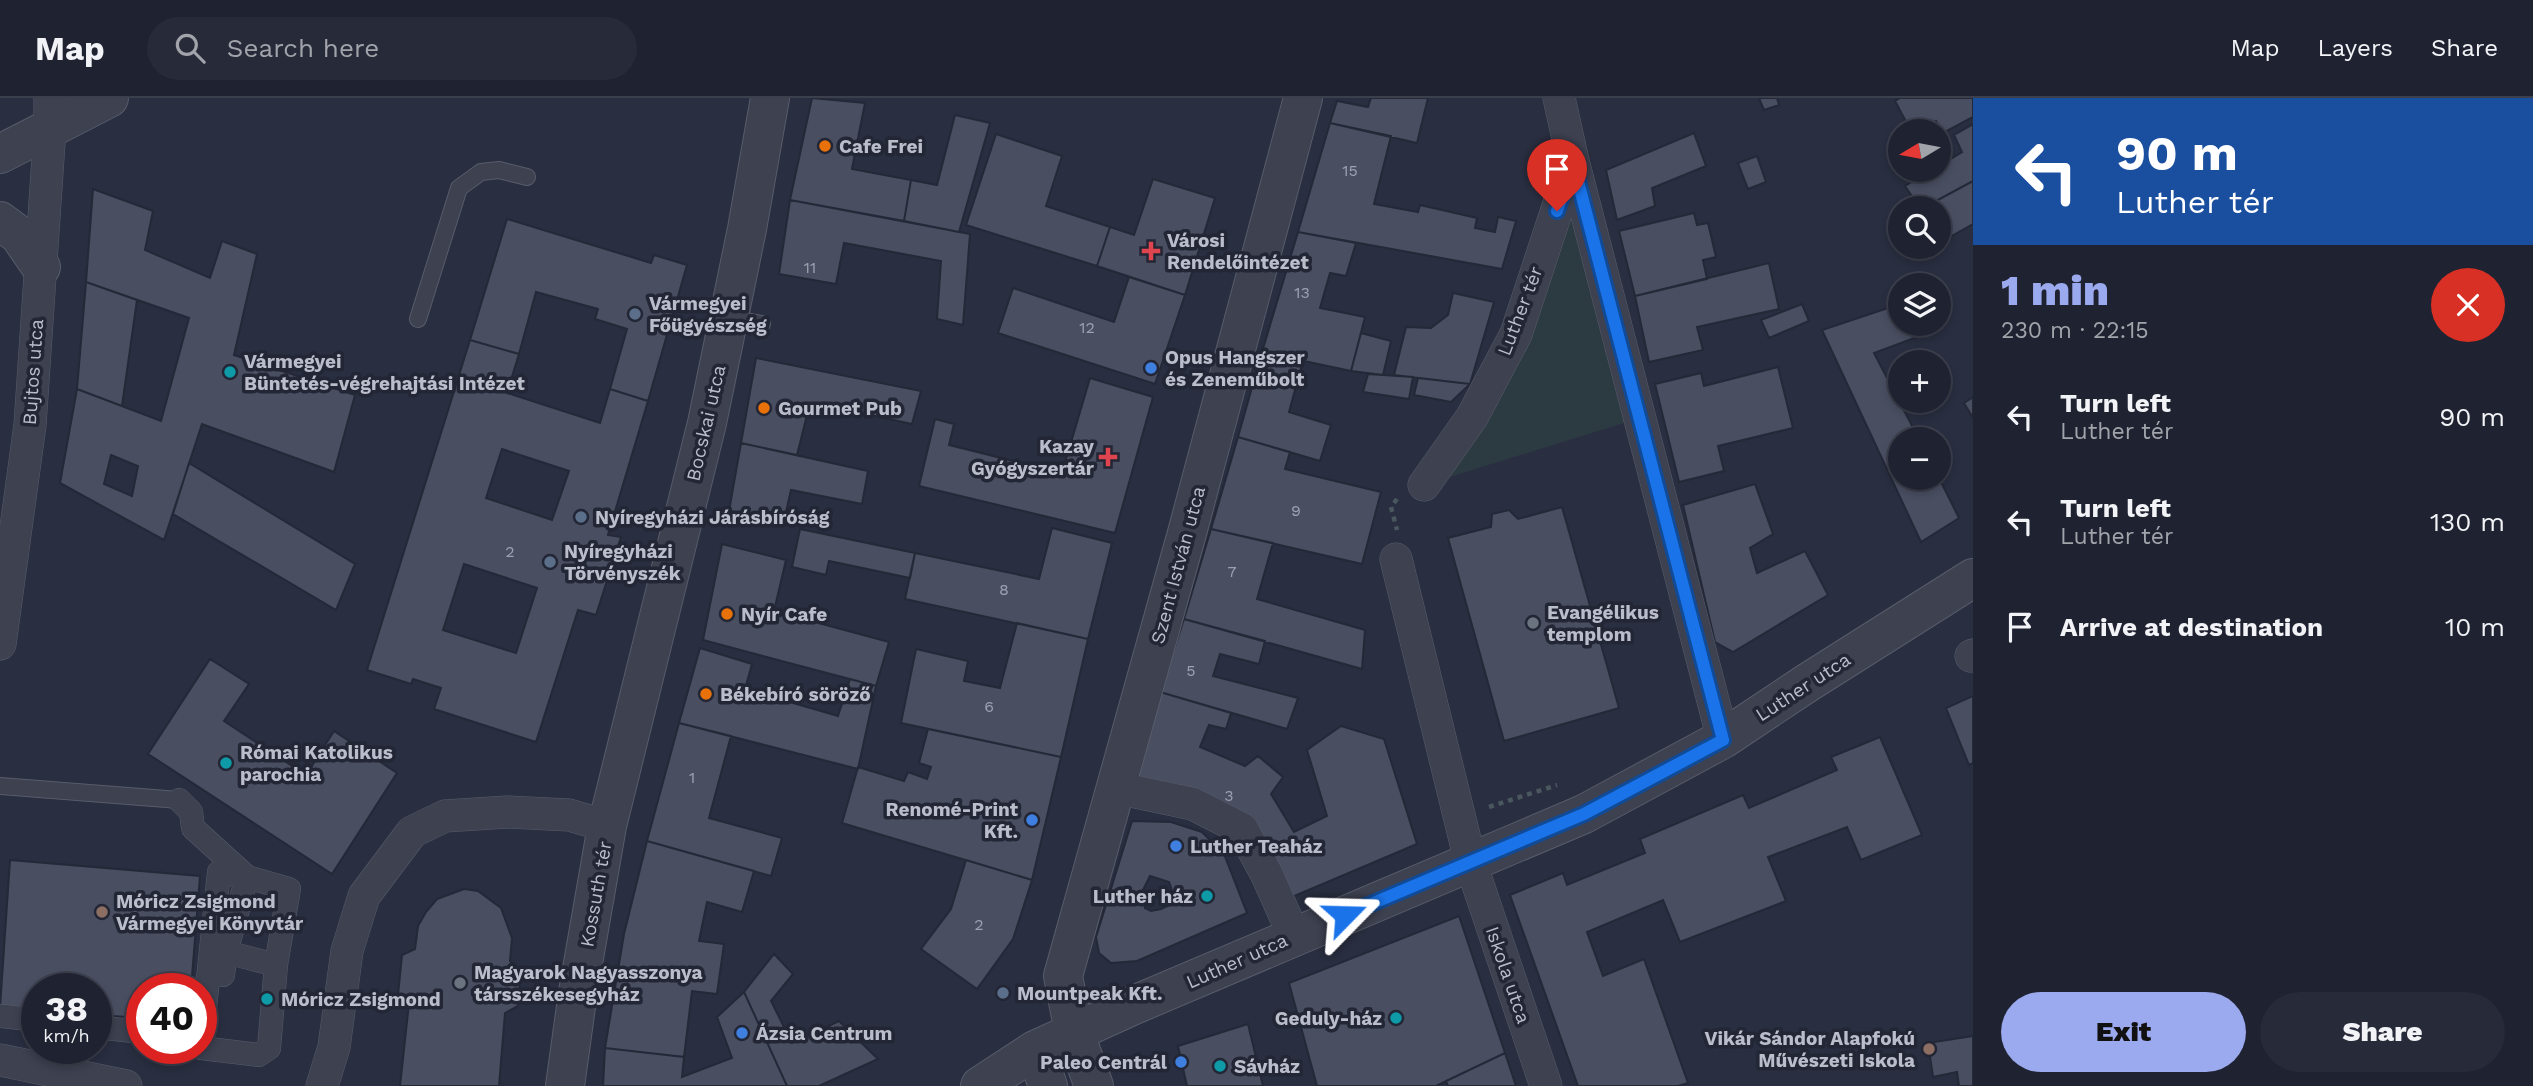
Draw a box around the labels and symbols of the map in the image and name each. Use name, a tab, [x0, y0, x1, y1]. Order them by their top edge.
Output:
north arrow	[1888, 119, 1951, 182]
place label: Cafe Frei	[839, 135, 923, 158]
marker: Cafe Frei	[817, 138, 833, 154]
pin	[1527, 139, 1587, 211]
house number: 15	[1342, 161, 1358, 180]
place label: Városi Rendelőintézet	[1167, 229, 1309, 274]
marker: Városi Rendelőintézet	[1141, 241, 1161, 261]
house number: 11	[804, 258, 816, 277]
street label: Luther tér	[1492, 263, 1548, 359]
house number: 13	[1294, 283, 1310, 302]
place label: Vármegyei Főügyészség	[649, 292, 767, 337]
marker: Vármegyei Főügyészség	[627, 306, 643, 322]
street label: Bujtos utca	[18, 318, 48, 426]
house number: 12	[1079, 318, 1095, 337]
place label: Opus Hangszer és Zeneműbolt	[1165, 346, 1306, 391]
place label: Vármegyei Büntetés-végrehajtási Intézet	[244, 350, 525, 395]
marker: Opus Hangszer és Zeneműbolt	[1143, 360, 1159, 376]
street label: Bocskai utca	[681, 362, 731, 483]
marker: Vármegyei Büntetés-végrehajtási Intézet	[222, 364, 238, 380]
place label: Gourmet Pub	[778, 397, 902, 420]
marker: Gourmet Pub	[756, 400, 772, 416]
place label: Kazay Gyógyszertár	[971, 435, 1095, 480]
marker: Kazay Gyógyszertár	[1100, 449, 1116, 465]
street label: Szent István utca	[1146, 483, 1210, 646]
house number: 9	[1291, 501, 1301, 520]
place label: Nyíregyházi Járásbíróság	[595, 506, 830, 529]
marker: Nyíregyházi Járásbíróság	[573, 509, 589, 525]
place label: Nyíregyházi Törvényszék	[564, 540, 681, 585]
house number: 2	[505, 542, 515, 561]
marker: Nyíregyházi Törvényszék	[542, 554, 558, 570]
house number: 7	[1228, 562, 1237, 581]
house number: 8	[999, 580, 1009, 599]
place label: Evangélikus templom	[1547, 601, 1659, 646]
place label: Nyír Cafe	[741, 603, 827, 626]
marker: Nyír Cafe	[719, 606, 735, 622]
marker: Evangélikus templom	[1525, 615, 1541, 631]
street label: Luther utca	[1751, 648, 1855, 726]
house number: 5	[1186, 661, 1196, 680]
place label: Békebíró söröző	[720, 683, 871, 706]
marker: Békebíró söröző	[698, 686, 714, 702]
house number: 6	[984, 697, 994, 716]
place label: Római Katolikus parochia	[240, 741, 393, 786]
marker: Római Katolikus parochia	[218, 755, 234, 771]
house number: 1	[689, 768, 695, 787]
house number: 3	[1224, 786, 1234, 805]
place label: Renomé-Print Kft.	[886, 798, 1019, 843]
marker: Renomé-Print Kft.	[1024, 812, 1040, 828]
place label: Luther Teaház	[1190, 835, 1323, 858]
marker: Luther Teaház	[1168, 838, 1184, 854]
street label: Kossuth tér	[575, 839, 617, 949]
position arrow	[1308, 878, 1382, 952]
place label: Luther ház	[1093, 885, 1193, 908]
marker: Luther ház	[1199, 888, 1215, 904]
place label: Móricz Zsigmond Vármegyei Könyvtár	[116, 890, 304, 935]
marker: Móricz Zsigmond Vármegyei Könyvtár	[94, 904, 110, 920]
house number: 2	[974, 915, 984, 934]
street label: Iskola utca	[1481, 924, 1535, 1027]
street label: Luther utca	[1183, 928, 1291, 994]
place label: Magyarok Nagyasszonya társszékesegyház	[474, 961, 702, 1006]
speed limit sign: 40	[126, 973, 217, 1064]
marker: Magyarok Nagyasszonya társszékesegyház	[452, 975, 468, 991]
place label: Mountpeak Kft.	[1017, 982, 1162, 1005]
marker: Mountpeak Kft.	[995, 985, 1011, 1001]
place label: Móricz Zsigmond	[281, 988, 441, 1011]
marker: Móricz Zsigmond	[259, 991, 275, 1007]
place label: Geduly-ház	[1275, 1007, 1382, 1030]
marker: Geduly-ház	[1388, 1010, 1404, 1026]
place label: Ázsia Centrum	[756, 1022, 892, 1045]
marker: Ázsia Centrum	[734, 1025, 750, 1041]
place label: Vikár Sándor Alapfokú Művészeti Iskola	[1705, 1027, 1915, 1072]
marker: Vikár Sándor Alapfokú Művészeti Iskola	[1921, 1041, 1937, 1057]
place label: Paleo Centrál	[1040, 1051, 1168, 1074]
marker: Paleo Centrál	[1173, 1054, 1189, 1070]
place label: Sávház	[1234, 1055, 1300, 1078]
marker: Sávház	[1212, 1058, 1228, 1074]

